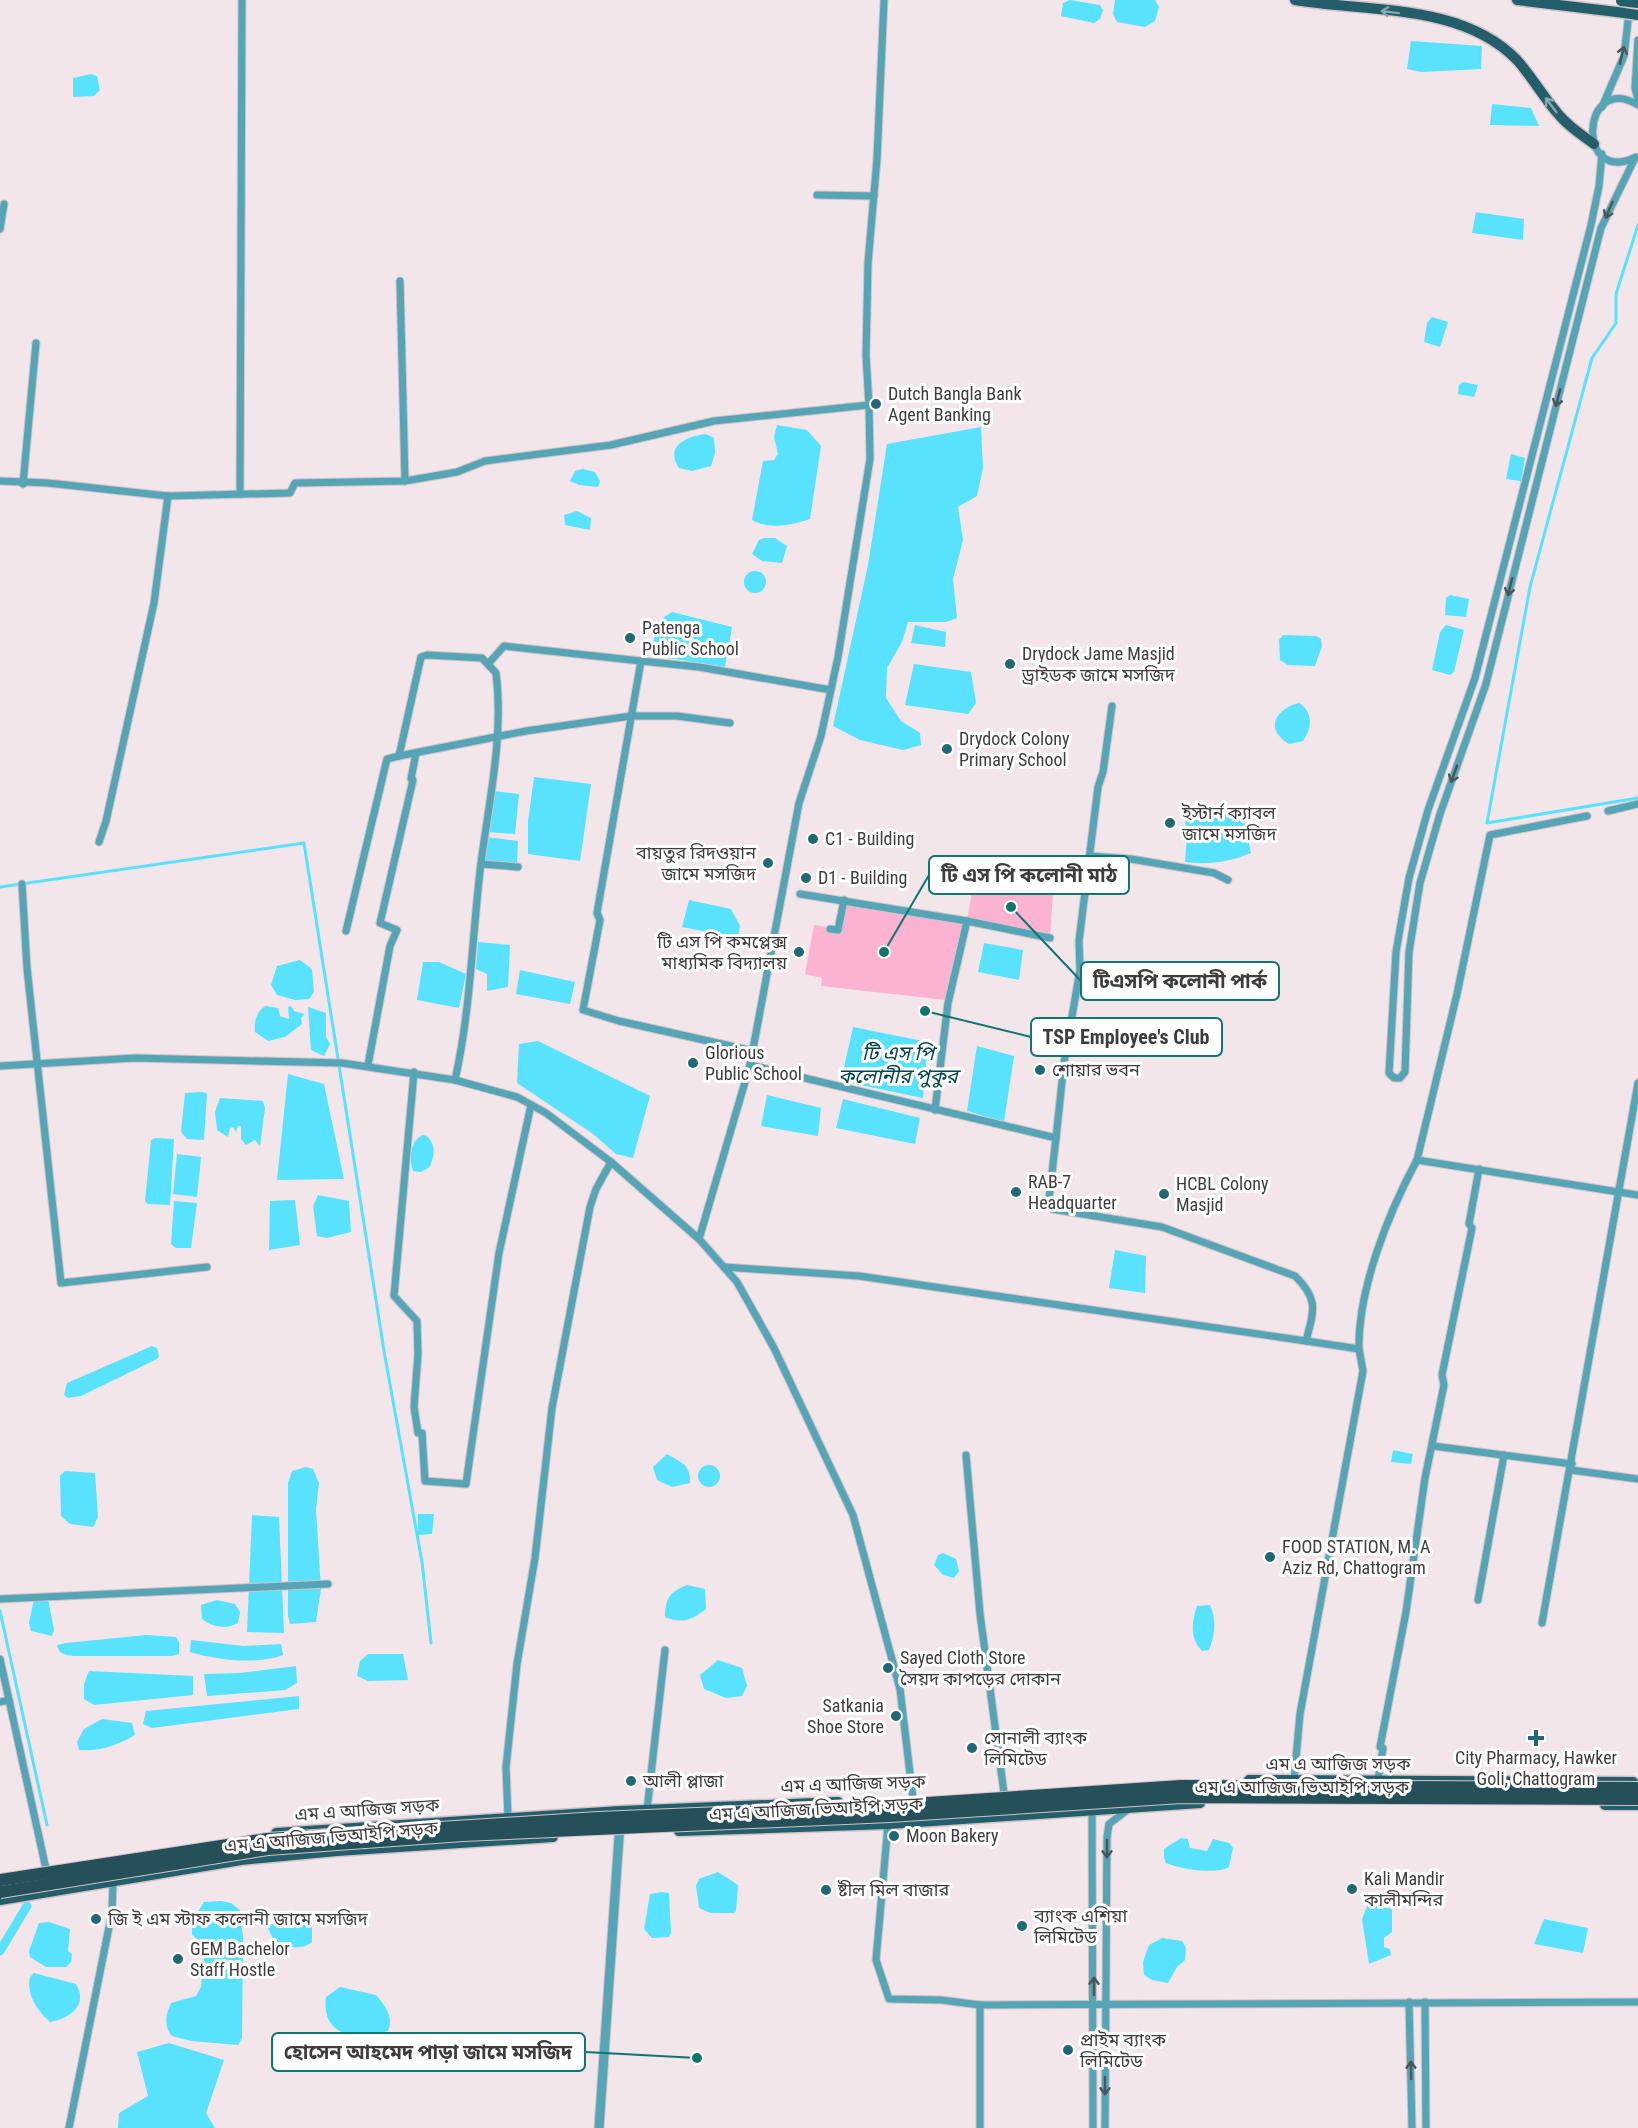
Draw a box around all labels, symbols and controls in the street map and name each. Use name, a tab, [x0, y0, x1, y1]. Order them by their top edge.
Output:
one-way arrow	[1380, 7, 1400, 18]
one-way arrow	[1617, 46, 1629, 65]
one-way arrow	[1545, 97, 1558, 113]
one-way arrow	[1603, 201, 1614, 219]
place label: Dutch Bangla Bank Agent Banking	[888, 383, 1022, 425]
one-way arrow	[1552, 389, 1564, 408]
marker: Dutch Bangla Bank Agent Banking	[869, 397, 883, 411]
one-way arrow	[1504, 578, 1516, 597]
place label: Patenga Public School	[642, 617, 739, 659]
marker: Patenga Public School	[623, 631, 637, 645]
place label: Drydock Jame Masjid ড্রাইডক জামে মসজিদ	[1021, 643, 1176, 685]
marker: Drydock Jame Masjid ড্রাইডক জামে মসজিদ	[1003, 657, 1017, 671]
place label: Drydock Colony Primary School	[959, 728, 1070, 770]
marker: Drydock Colony Primary School	[940, 742, 954, 756]
one-way arrow	[1448, 764, 1459, 783]
place label: ইস্টার্ন ক্যাবল জামে মসজিদ	[1181, 802, 1277, 844]
marker: ইস্টার্ন ক্যাবল জামে মসজিদ	[1163, 816, 1177, 830]
place label: C1 - Building	[825, 828, 914, 849]
marker: C1 - Building	[806, 832, 820, 846]
place label: বায়তুর রিদওয়ান জামে মসজিদ	[635, 842, 757, 884]
marker: বায়তুর রিদওয়ান জামে মসজিদ	[761, 856, 775, 870]
callout: টি এস পি কলোনী মাঠ	[929, 856, 1129, 894]
text: টি এস পি কলোনী মাঠ	[940, 863, 1118, 887]
place label: D1 - Building	[818, 867, 907, 888]
marker: D1 - Building	[799, 871, 813, 885]
place label: টি এস পি কমপ্লেক্স মাধ্যমিক বিদ্যালয়	[656, 931, 788, 973]
marker: টি এস পি কমপ্লেক্স মাধ্যমিক বিদ্যালয়	[792, 945, 806, 959]
callout: টিএসপি কলোনী পার্ক	[1081, 962, 1279, 1000]
text: টিএসপি কলোনী পার্ক	[1092, 969, 1268, 993]
callout: TSP Employee's Club	[1031, 1018, 1222, 1056]
text: TSP Employee's Club	[1043, 1025, 1210, 1049]
water label: টি এস পি কলোনীর পুকুর	[838, 1041, 962, 1088]
place label: Glorious Public School	[705, 1042, 802, 1084]
marker: Glorious Public School	[686, 1056, 700, 1070]
place label: শোয়ার ভবন	[1052, 1059, 1141, 1080]
marker: শোয়ার ভবন	[1033, 1063, 1047, 1077]
place label: RAB-7 Headquarter	[1028, 1171, 1117, 1213]
place label: HCBL Colony Masjid	[1176, 1173, 1269, 1215]
marker: RAB-7 Headquarter	[1009, 1185, 1023, 1199]
marker: HCBL Colony Masjid	[1157, 1187, 1171, 1201]
place label: FOOD STATION, M. A Aziz Rd, Chattogram	[1282, 1536, 1431, 1578]
marker: FOOD STATION, M. A Aziz Rd, Chattogram	[1263, 1550, 1277, 1564]
place label: Sayed Cloth Store সৈয়দ কাপড়ের দোকান	[899, 1647, 1062, 1689]
marker: Sayed Cloth Store সৈয়দ কাপড়ের দোকান	[881, 1661, 895, 1675]
place label: Satkania Shoe Store	[807, 1695, 884, 1737]
marker: Satkania Shoe Store	[889, 1709, 903, 1723]
place label: সোনালী ব্যাংক লিমিটেড	[983, 1727, 1087, 1769]
marker: City Pharmacy, Hawker Goli, Chattogram	[1529, 1731, 1543, 1745]
marker: সোনালী ব্যাংক লিমিটেড	[965, 1741, 979, 1755]
place label: City Pharmacy, Hawker Goli, Chattogram	[1455, 1747, 1618, 1789]
street label: এম এ আজিজ সড়ক	[1266, 1753, 1411, 1774]
place label: আলী প্লাজা	[642, 1770, 724, 1791]
street label: এম এ আজিজ সড়ক	[780, 1770, 926, 1797]
marker: আলী প্লাজা	[624, 1774, 638, 1788]
street label: এম এ আজিজ ভিআইপি সড়ক	[1195, 1776, 1410, 1797]
street label: এম এ আজিজ ভিআইপি সড়ক	[708, 1792, 924, 1825]
street label: এম এ আজিজ সড়ক	[294, 1794, 440, 1825]
street label: এম এ আজিজ ভিআইপি সড়ক	[223, 1817, 439, 1856]
place label: Moon Bakery	[906, 1825, 999, 1846]
marker: Moon Bakery	[887, 1829, 901, 1843]
one-way arrow	[1101, 1838, 1113, 1858]
place label: Kali Mandir কালীমন্দির	[1363, 1868, 1445, 1910]
place label: ষ্টীল মিল বাজার	[837, 1879, 950, 1900]
marker: Kali Mandir কালীমন্দির	[1345, 1882, 1359, 1896]
marker: ষ্টীল মিল বাজার	[819, 1883, 833, 1897]
place label: ব্যাংক এশিয়া লিমিটেড	[1033, 1905, 1127, 1947]
place label: জি ই এম স্টাফ কলোনী জামে মসজিদ	[107, 1908, 369, 1929]
marker: জি ই এম স্টাফ কলোনী জামে মসজিদ	[89, 1912, 103, 1926]
marker: ব্যাংক এশিয়া লিমিটেড	[1015, 1919, 1029, 1933]
place label: GEM Bachelor Staff Hostle	[190, 1938, 290, 1980]
marker: GEM Bachelor Staff Hostle	[171, 1952, 185, 1966]
one-way arrow	[1088, 1976, 1100, 1996]
place label: প্রাইম ব্যাংক লিমিটেড	[1079, 2029, 1167, 2071]
callout: হোসেন আহমেদ পাড়া জামে মসজিদ	[272, 2033, 585, 2071]
text: হোসেন আহমেদ পাড়া জামে মসজিদ	[284, 2040, 573, 2064]
marker: প্রাইম ব্যাংক লিমিটেড	[1061, 2043, 1075, 2057]
one-way arrow	[1405, 2060, 1417, 2080]
one-way arrow	[1099, 2075, 1111, 2095]

